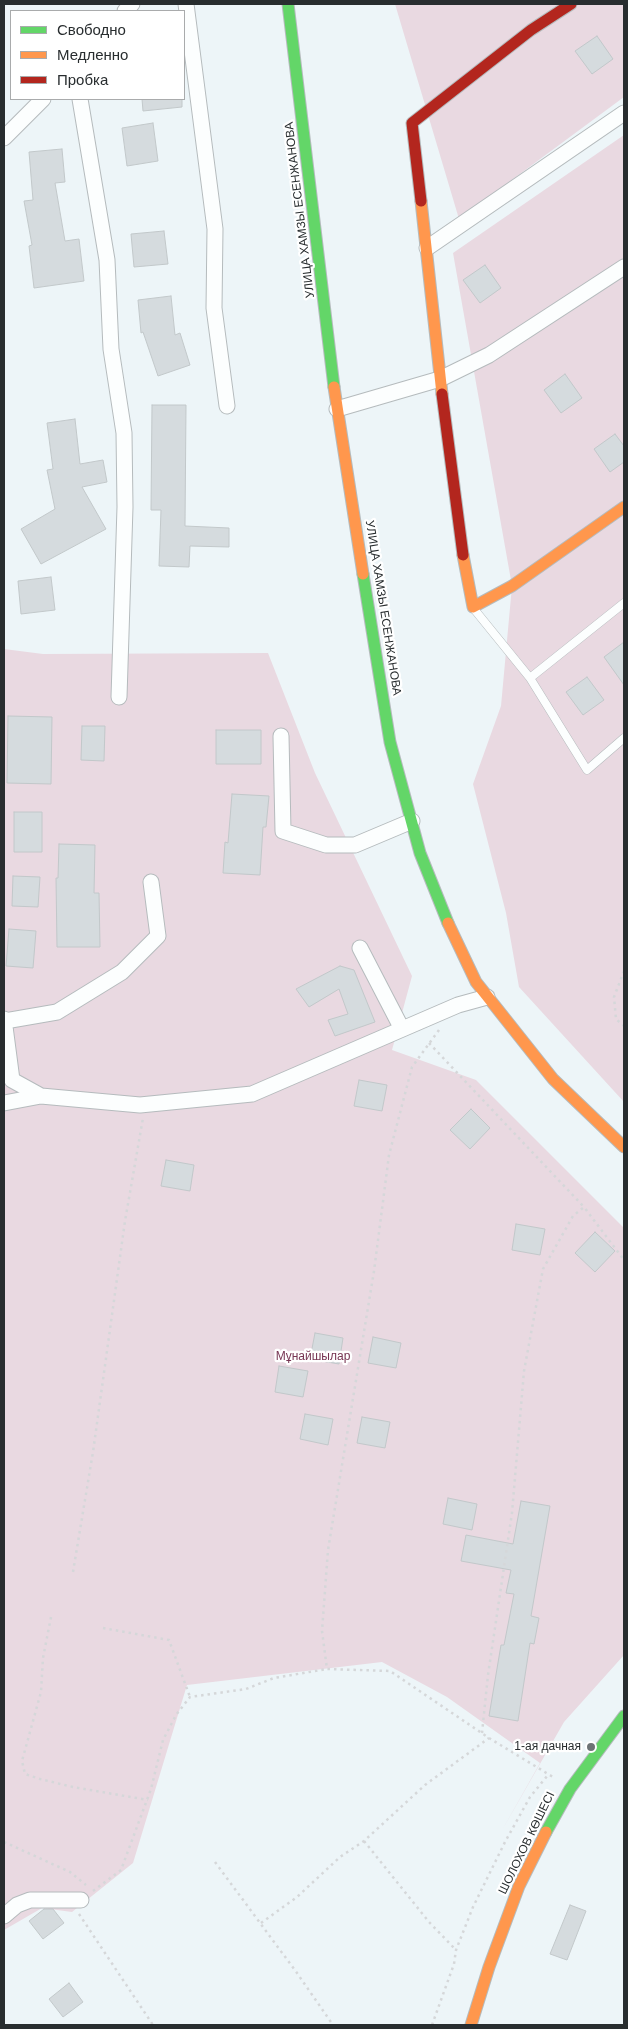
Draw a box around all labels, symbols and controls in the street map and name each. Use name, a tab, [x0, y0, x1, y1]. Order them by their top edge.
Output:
legend	[10, 10, 185, 100]
text: Свободно	[57, 21, 126, 38]
text: Медленно	[57, 46, 128, 63]
text: Пробка	[57, 71, 108, 88]
street label: УЛИЦА ХАМЗЫ ЕСЕНЖАНОВА	[282, 121, 318, 299]
street label: УЛИЦА ХАМЗЫ ЕСЕНЖАНОВА	[362, 519, 404, 697]
park label: Мұнайшылар	[276, 1350, 350, 1364]
place label: 1-ая дачная	[514, 1740, 581, 1754]
marker: 1-ая дачная	[585, 1741, 597, 1753]
street label: ШОЛОХОВ КӨШЕСІ	[496, 1789, 558, 1897]

